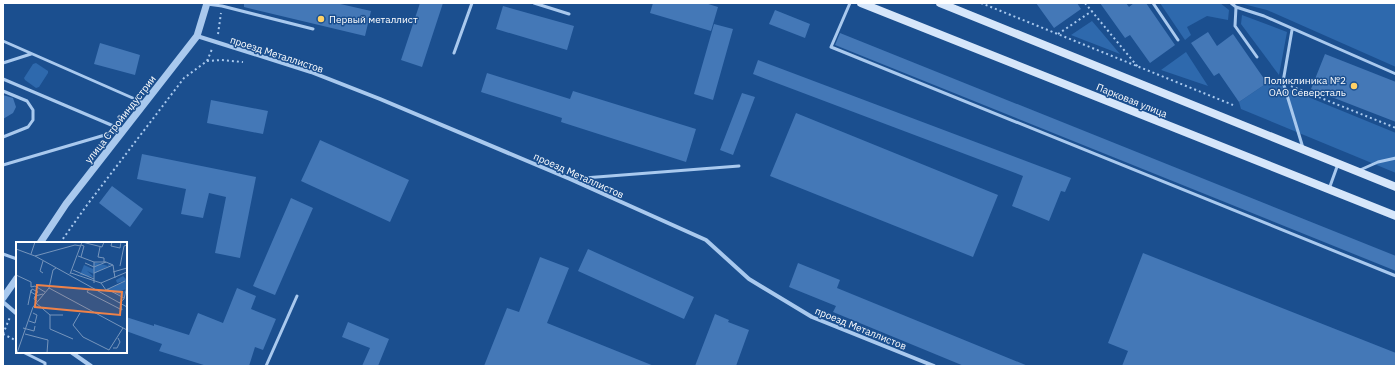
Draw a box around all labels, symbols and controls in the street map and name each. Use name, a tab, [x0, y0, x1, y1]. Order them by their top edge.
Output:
place label: Первый металлист	[329, 13, 418, 26]
marker: Первый металлист	[316, 14, 326, 24]
street label: проезд Металлистов	[228, 33, 325, 76]
street label: улица Стройиндустрии	[82, 73, 159, 166]
place label: Поликлиника №2 ОАО Северсталь	[1264, 74, 1346, 99]
street label: Парковая улица	[1094, 80, 1170, 121]
marker: Поликлиника №2 ОАО Северсталь	[1349, 81, 1359, 91]
street label: проезд Металлистов	[532, 150, 626, 201]
inset map	[16, 242, 127, 353]
street label: проезд Металлистов	[813, 304, 908, 353]

